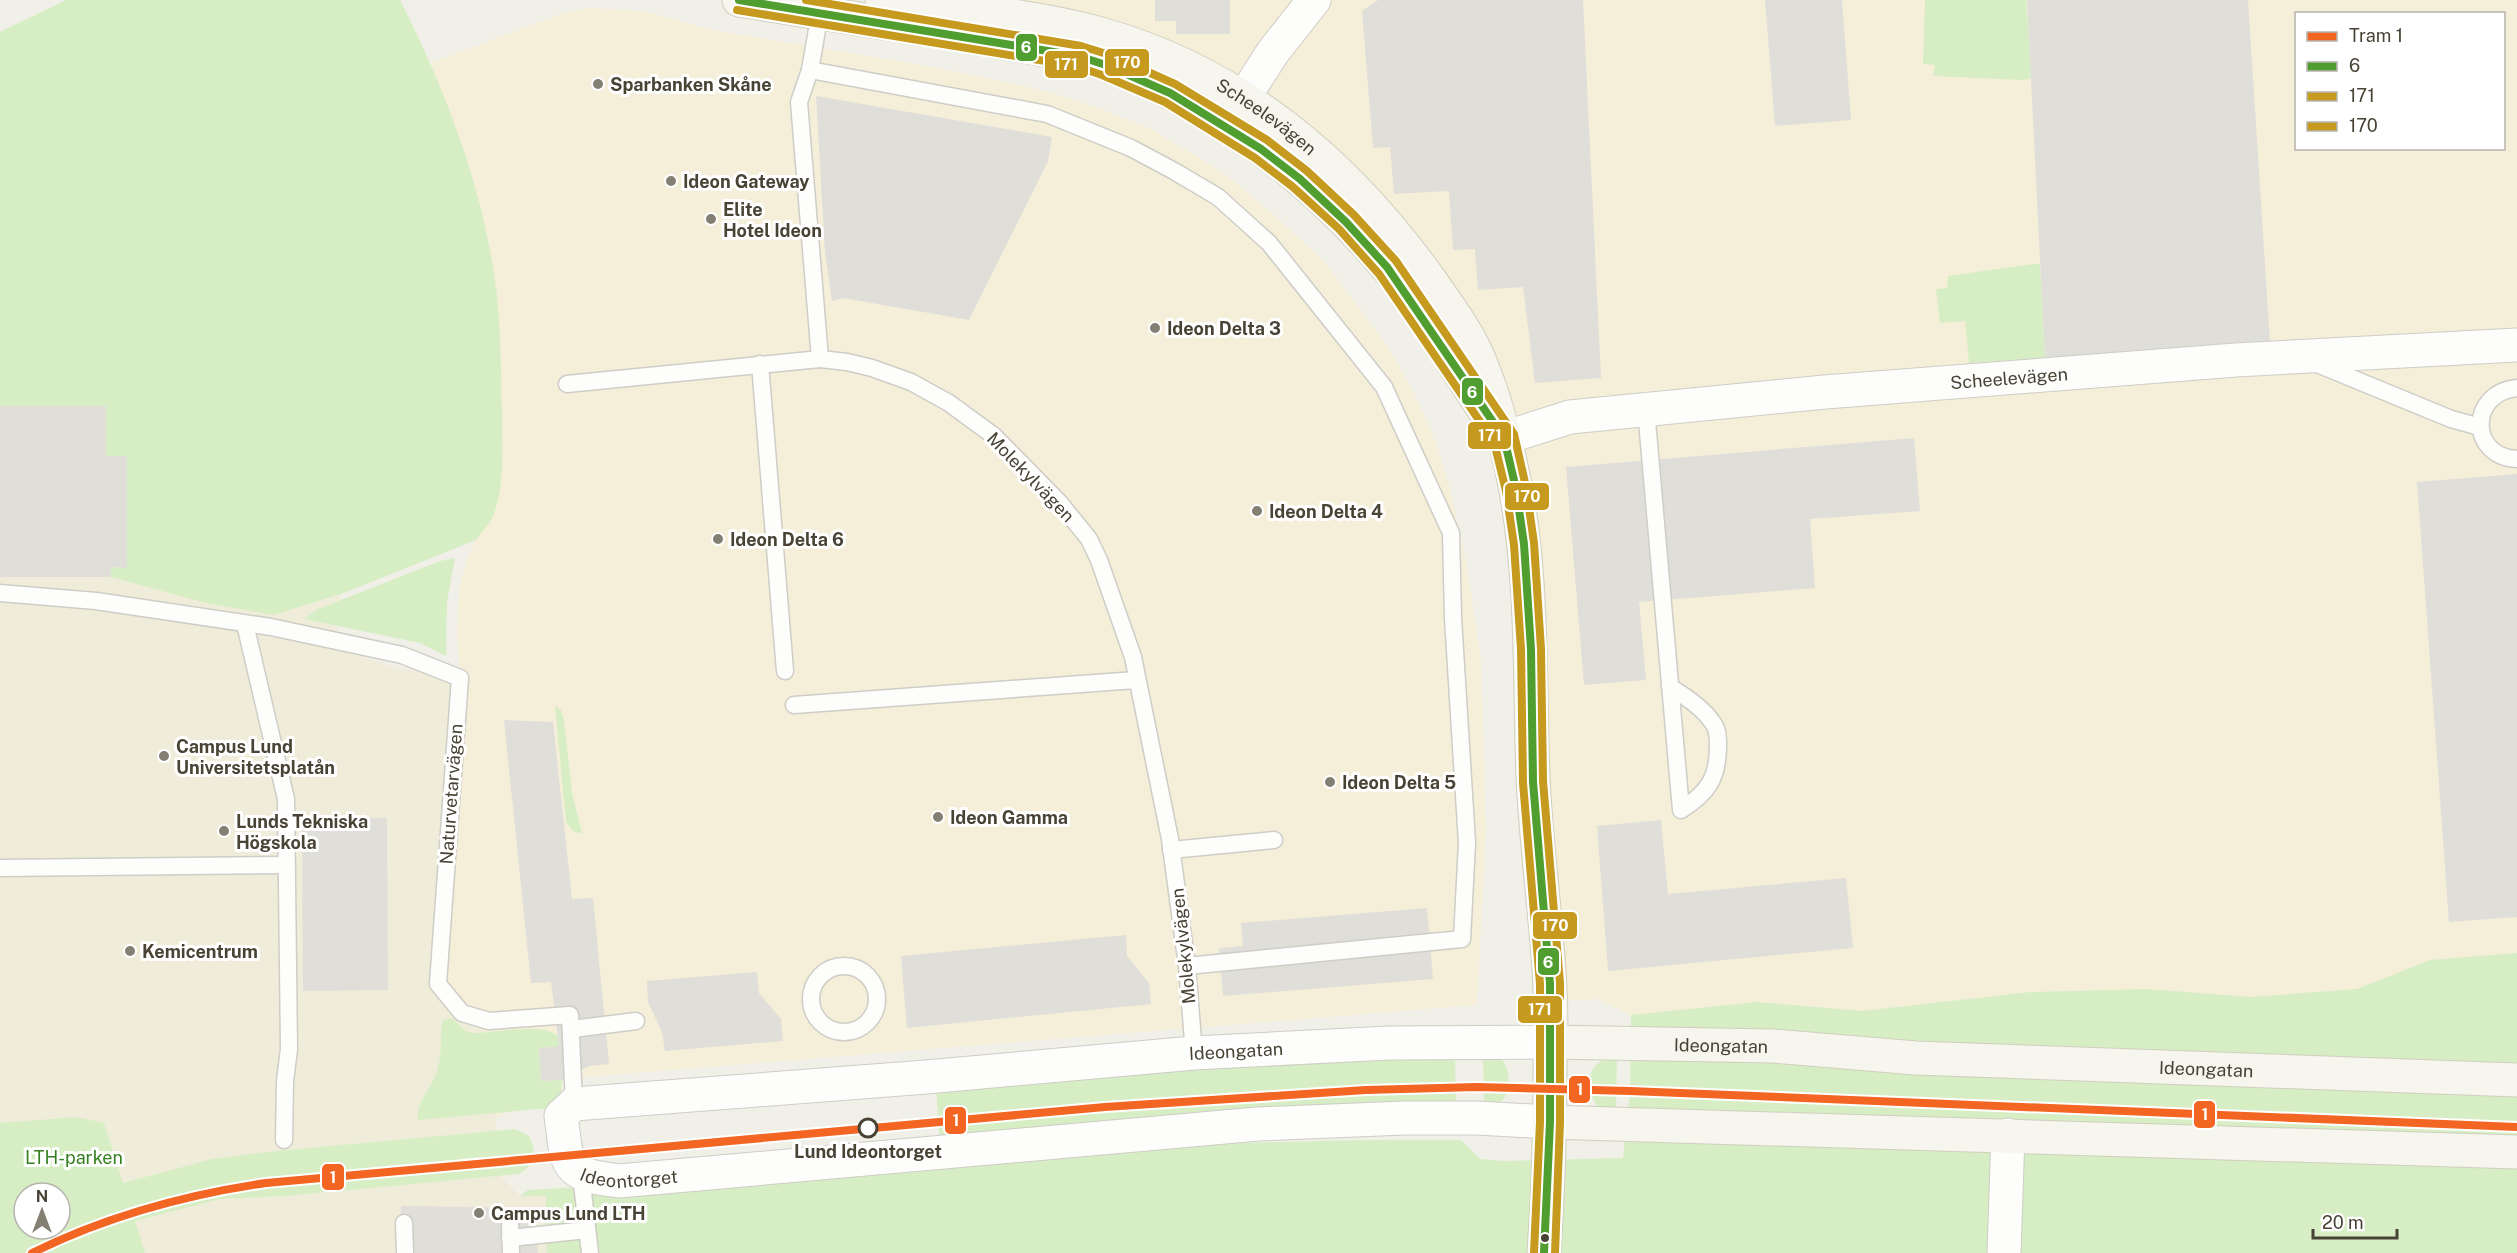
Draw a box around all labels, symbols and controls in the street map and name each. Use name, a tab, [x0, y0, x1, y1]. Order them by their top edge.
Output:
legend	[2295, 12, 2505, 150]
text: Tram 1	[2349, 25, 2403, 46]
line badge: 6	[1015, 33, 1038, 62]
text: 6	[1021, 38, 1031, 57]
line badge: 170	[1104, 48, 1150, 77]
line badge: 171	[1044, 50, 1089, 79]
text: 170	[1113, 53, 1141, 72]
text: 171	[1054, 55, 1078, 74]
text: 6	[2349, 55, 2360, 76]
place label: Sparbanken Skåne	[610, 74, 772, 95]
street label: Scheelevägen	[1213, 74, 1321, 159]
marker: Sparbanken Skåne	[591, 77, 605, 91]
text: 171	[2349, 85, 2375, 106]
text: 170	[2349, 115, 2378, 136]
place label: Ideon Gateway	[683, 171, 809, 192]
marker: Ideon Gateway	[664, 174, 678, 188]
place label: Elite Hotel Ideon	[723, 199, 822, 241]
marker: Elite Hotel Ideon	[704, 212, 718, 226]
place label: Ideon Delta 3	[1167, 318, 1281, 339]
marker: Ideon Delta 3	[1148, 321, 1162, 335]
street label: Scheelevägen	[1949, 363, 2069, 393]
line badge: 6	[1461, 377, 1484, 406]
text: 6	[1467, 383, 1477, 402]
line badge: 171	[1467, 421, 1512, 450]
text: 171	[1478, 426, 1502, 445]
street label: Molekylvägen	[983, 428, 1079, 526]
line badge: 170	[1504, 482, 1550, 511]
text: 170	[1513, 487, 1541, 506]
place label: Ideon Delta 4	[1269, 501, 1383, 522]
marker: Ideon Delta 4	[1250, 504, 1264, 518]
place label: Ideon Delta 6	[730, 529, 844, 550]
marker: Ideon Delta 6	[711, 532, 725, 546]
street label: Naturvetarvägen	[436, 723, 466, 865]
place label: Campus Lund Universitetsplatån	[176, 736, 335, 778]
marker: Campus Lund Universitetsplatån	[157, 749, 171, 763]
place label: Ideon Delta 5	[1342, 772, 1456, 793]
marker: Ideon Delta 5	[1323, 775, 1337, 789]
place label: Ideon Gamma	[950, 807, 1068, 828]
marker: Ideon Gamma	[931, 810, 945, 824]
place label: Lunds Tekniska Högskola	[236, 811, 368, 853]
marker: Lunds Tekniska Högskola	[217, 824, 231, 838]
street label: Molekylvägen	[1166, 887, 1200, 1005]
line badge: 170	[1532, 911, 1578, 940]
text: 170	[1541, 916, 1569, 935]
place label: Kemicentrum	[142, 941, 258, 962]
marker: Kemicentrum	[123, 944, 137, 958]
line badge: 6	[1537, 947, 1560, 976]
text: 6	[1543, 953, 1553, 972]
line badge: 171	[1517, 995, 1563, 1024]
text: 171	[1528, 1000, 1552, 1019]
street label: Ideongatan	[1674, 1034, 1768, 1056]
street label: Ideongatan	[1188, 1038, 1284, 1064]
street label: Ideongatan	[2159, 1056, 2254, 1081]
line badge: 1	[1568, 1075, 1591, 1104]
text: 1	[1577, 1080, 1583, 1099]
line badge: 1	[2193, 1100, 2216, 1129]
text: 1	[2202, 1105, 2208, 1124]
line badge: 1	[944, 1106, 967, 1135]
text: 1	[953, 1111, 959, 1130]
marker: Lund Ideontorget	[858, 1118, 878, 1138]
place label: Lund Ideontorget	[794, 1141, 942, 1162]
park label: LTH-parken	[25, 1147, 123, 1168]
line badge: 1	[321, 1163, 345, 1191]
street label: Ideontorget	[577, 1163, 678, 1192]
text: 1	[330, 1168, 336, 1187]
north arrow	[12, 1181, 72, 1241]
text: N	[36, 1187, 48, 1206]
scale bar	[2313, 1202, 2397, 1240]
place label: Campus Lund LTH	[491, 1203, 646, 1224]
marker: Campus Lund LTH	[472, 1206, 486, 1220]
text: 20 m	[2322, 1212, 2364, 1233]
unlabelled marker	[1539, 1232, 1551, 1244]

